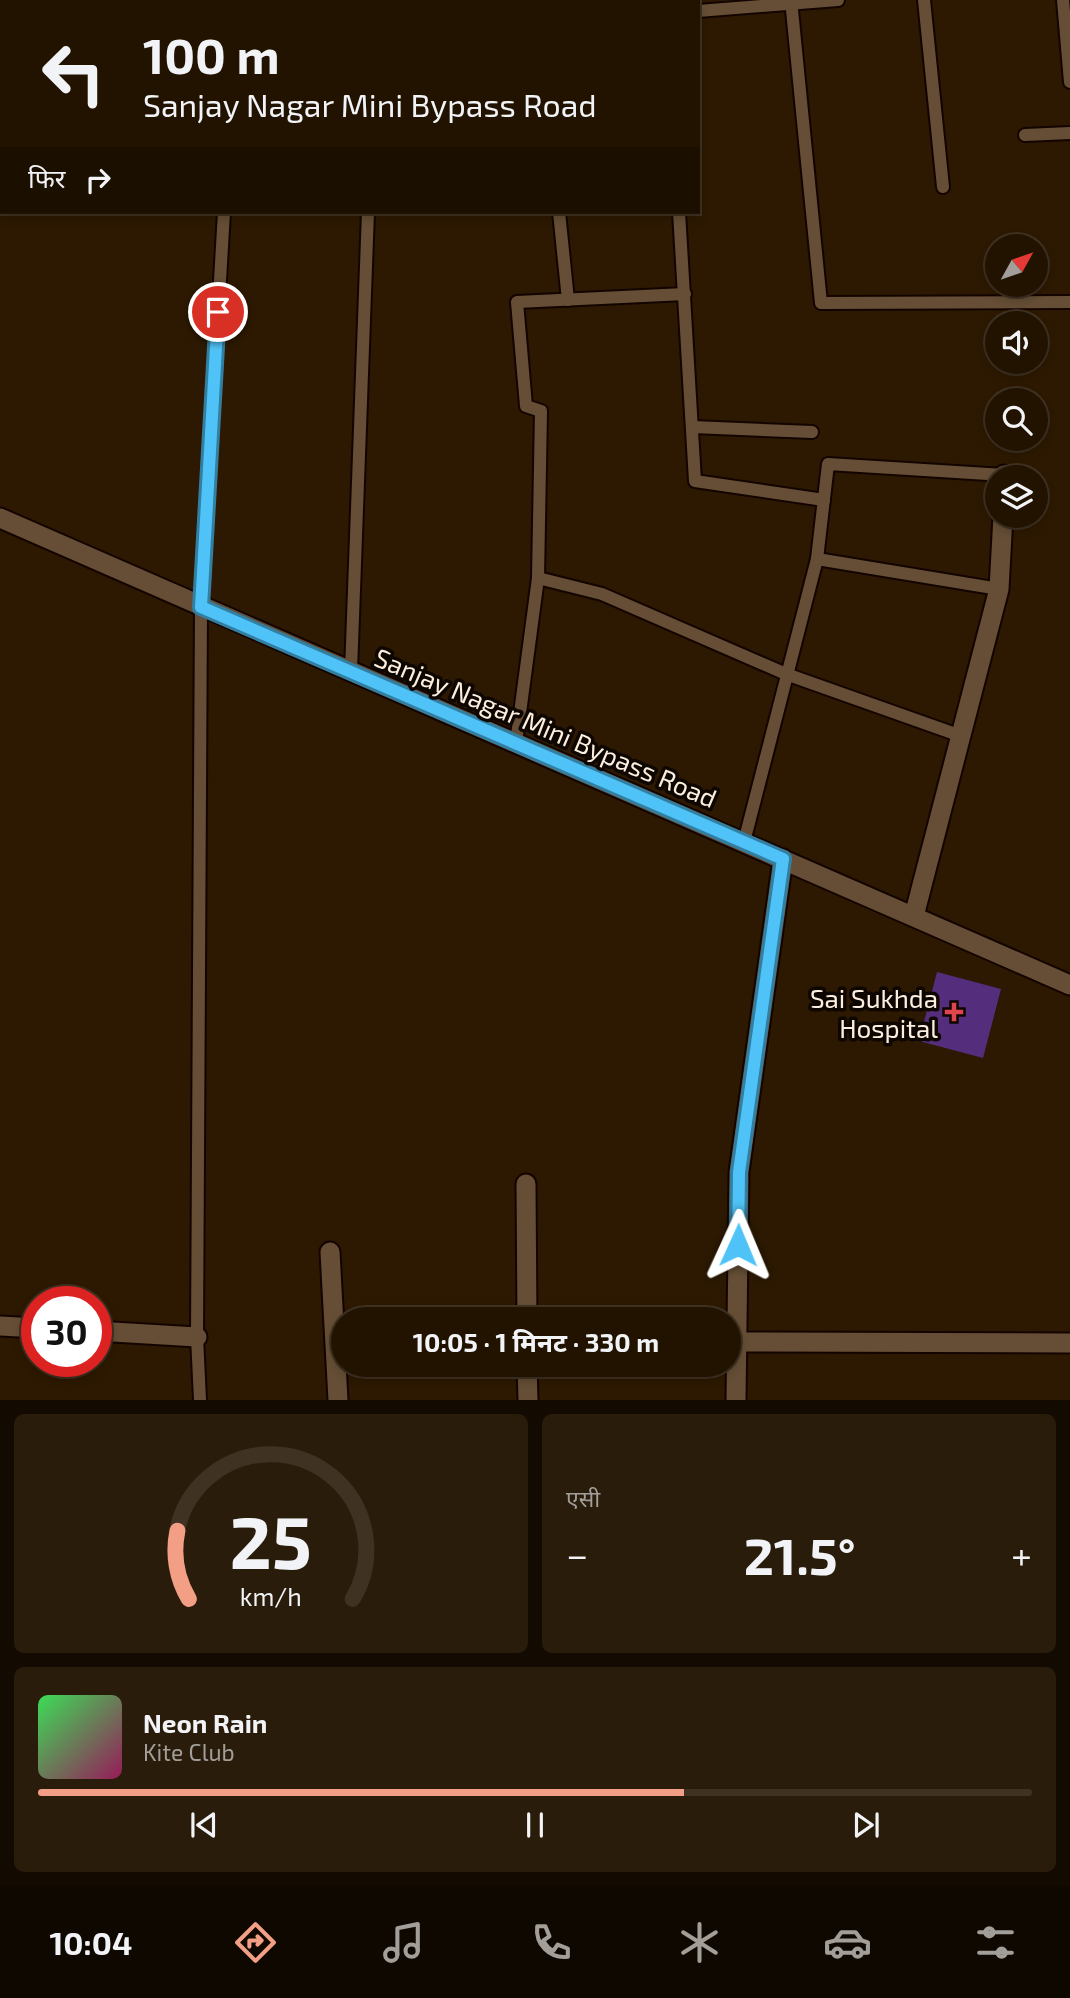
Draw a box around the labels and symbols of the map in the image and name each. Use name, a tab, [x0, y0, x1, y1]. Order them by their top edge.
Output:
north arrow	[985, 234, 1048, 298]
pin	[188, 282, 248, 342]
street label: Sanjay Nagar Mini Bypass Road	[370, 641, 722, 813]
place label: Sai Sukhda Hospital	[810, 982, 938, 1043]
marker: Sai Sukhda Hospital	[944, 1002, 964, 1022]
position arrow	[701, 1208, 775, 1282]
speed limit sign: 30	[21, 1286, 112, 1377]

